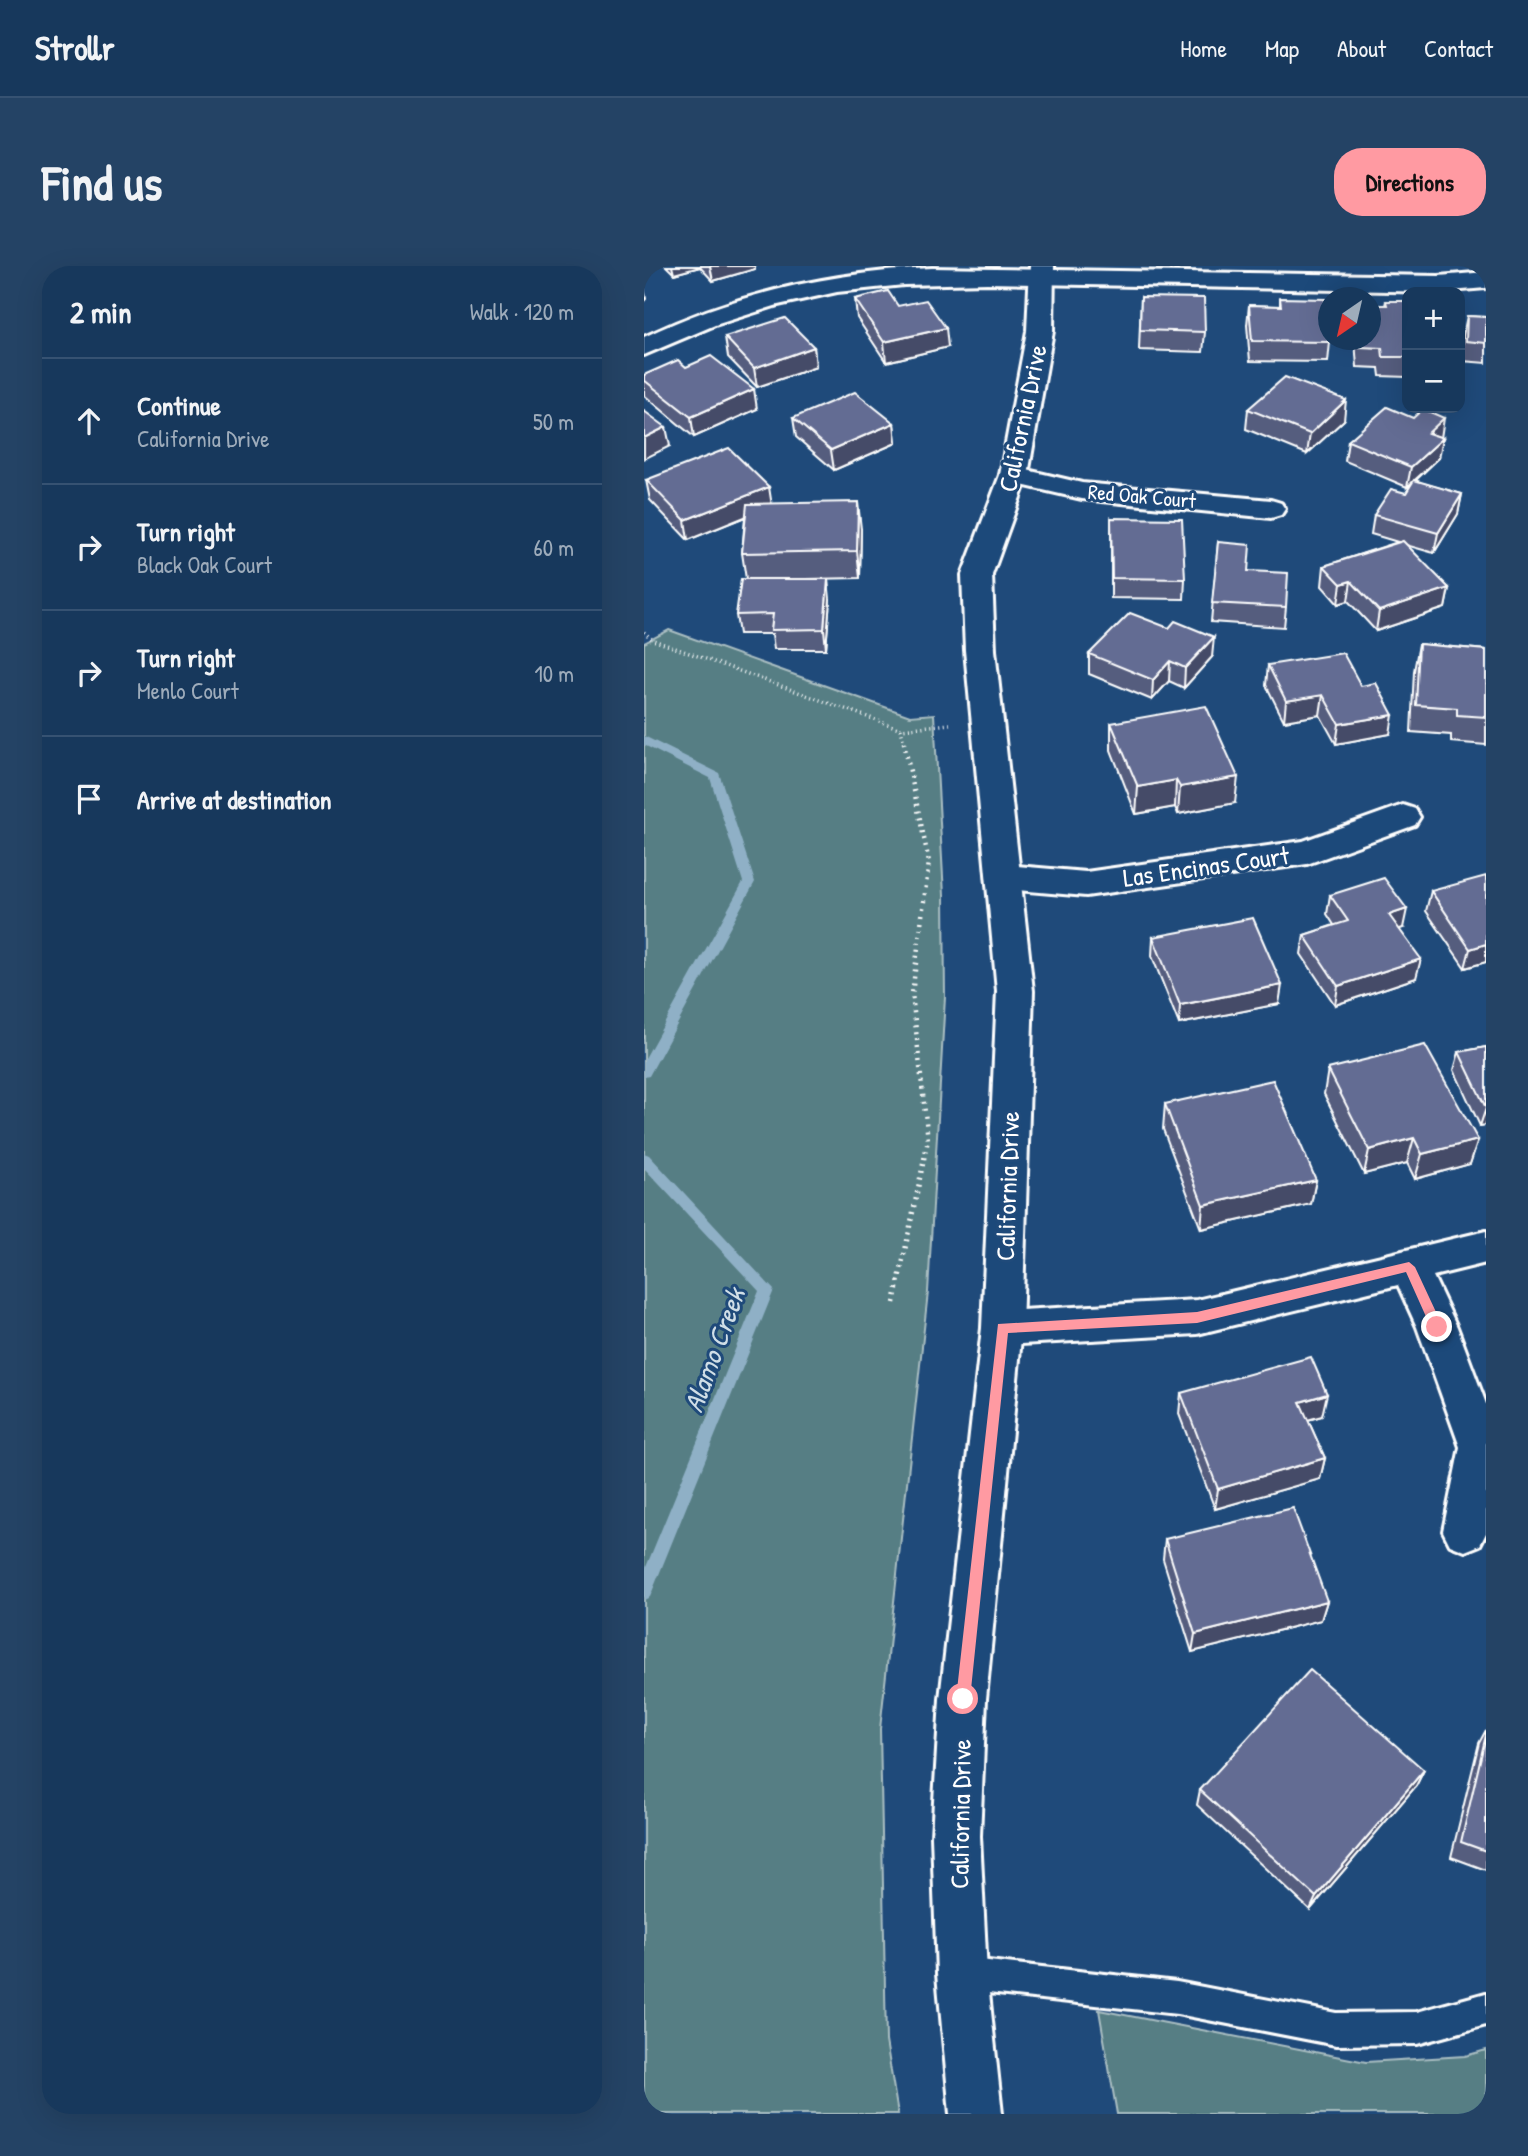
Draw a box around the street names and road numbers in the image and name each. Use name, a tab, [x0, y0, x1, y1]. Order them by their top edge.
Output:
street label: California Drive	[989, 341, 1055, 495]
street label: Red Oak Court	[1087, 477, 1198, 515]
street label: Las Encinas Court	[1121, 837, 1292, 895]
street label: California Drive	[987, 1111, 1027, 1261]
street label: California Drive	[941, 1739, 979, 1889]

